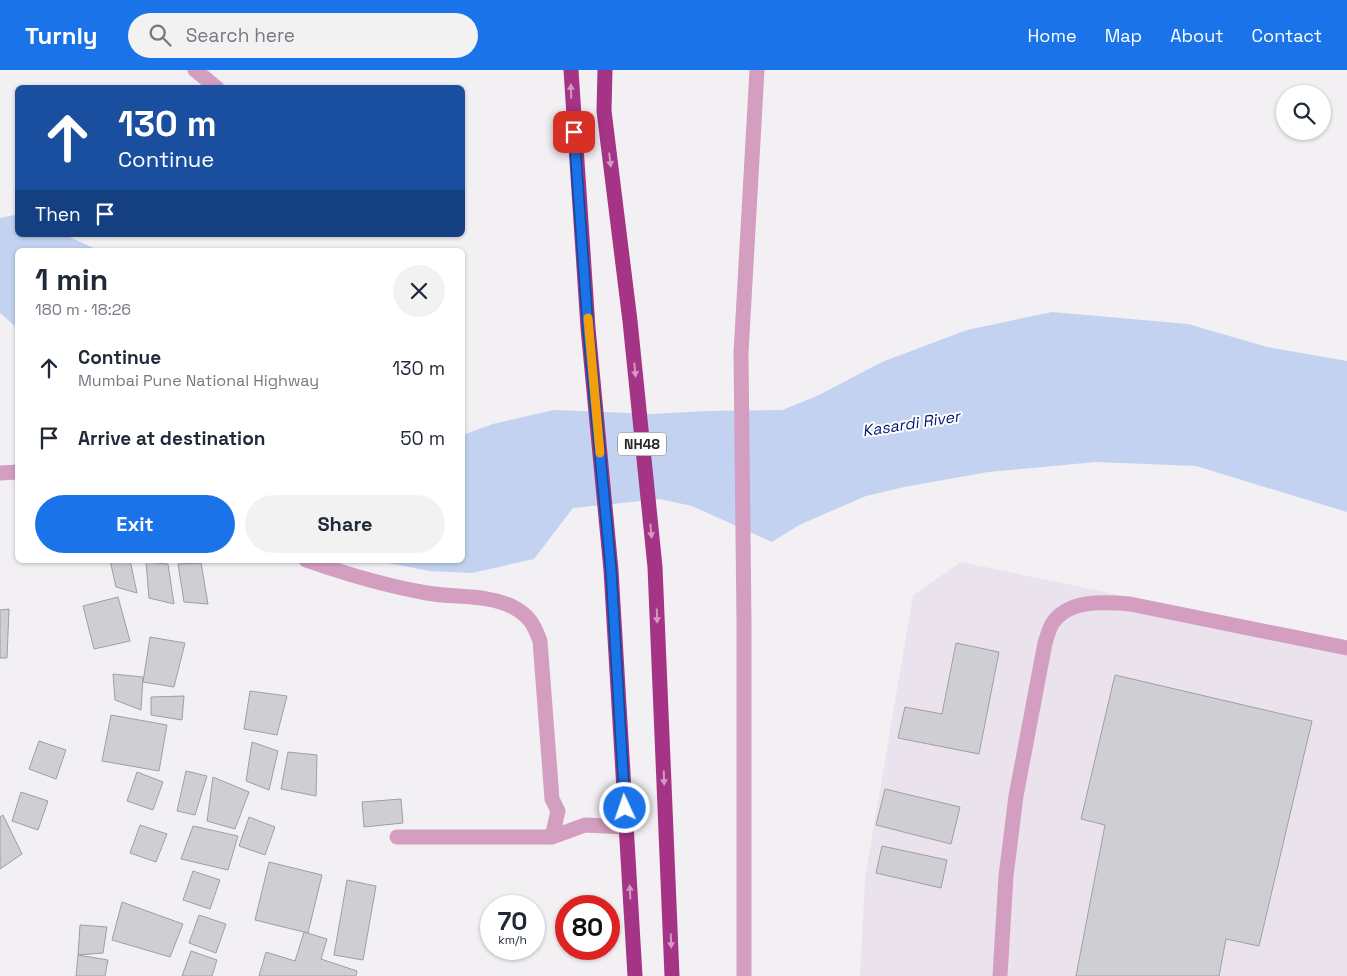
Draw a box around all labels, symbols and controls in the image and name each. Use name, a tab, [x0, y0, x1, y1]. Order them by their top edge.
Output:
search box	[128, 13, 478, 58]
text: Turnly	[25, 20, 98, 51]
icon: search	[146, 21, 174, 49]
text: Search here	[186, 23, 295, 48]
text: Home	[1028, 24, 1077, 47]
text: Map	[1105, 24, 1142, 47]
text: About	[1170, 24, 1224, 47]
text: Contact	[1252, 24, 1322, 47]
one-way arrow	[567, 83, 575, 99]
map controls	[1276, 85, 1331, 140]
button: search	[1276, 85, 1331, 140]
text: 130 m	[118, 102, 217, 146]
icon: ahead	[35, 105, 100, 170]
pin	[553, 111, 595, 153]
icon: arrive	[560, 118, 588, 146]
text: Continue	[118, 145, 214, 173]
one-way arrow	[606, 152, 614, 168]
icon: arrive	[91, 200, 119, 228]
text: Then	[35, 202, 81, 227]
text: 1 min	[35, 260, 108, 299]
button: close	[393, 265, 445, 317]
text: 180 m · 18:26	[35, 299, 131, 320]
text: Continue	[78, 345, 161, 370]
icon: ahead	[35, 354, 63, 382]
text: 130 m	[392, 356, 445, 381]
one-way arrow	[631, 362, 639, 378]
text: Mumbai Pune National Highway	[78, 370, 319, 391]
water label: Kasardi River	[861, 405, 963, 442]
icon: arrive	[35, 424, 63, 452]
text: Arrive at destination	[78, 426, 266, 451]
text: 50 m	[400, 426, 445, 451]
road number: NH48	[618, 432, 666, 456]
button: Exit	[35, 495, 235, 553]
button: Share	[245, 495, 445, 553]
one-way arrow	[648, 524, 656, 540]
one-way arrow	[654, 608, 662, 624]
one-way arrow	[660, 771, 668, 787]
position arrow	[598, 781, 650, 833]
one-way arrow	[625, 884, 633, 900]
speed limit sign: 80	[555, 895, 620, 960]
text: 70	[498, 905, 527, 937]
text: km/h	[498, 932, 527, 948]
one-way arrow	[667, 933, 675, 949]

